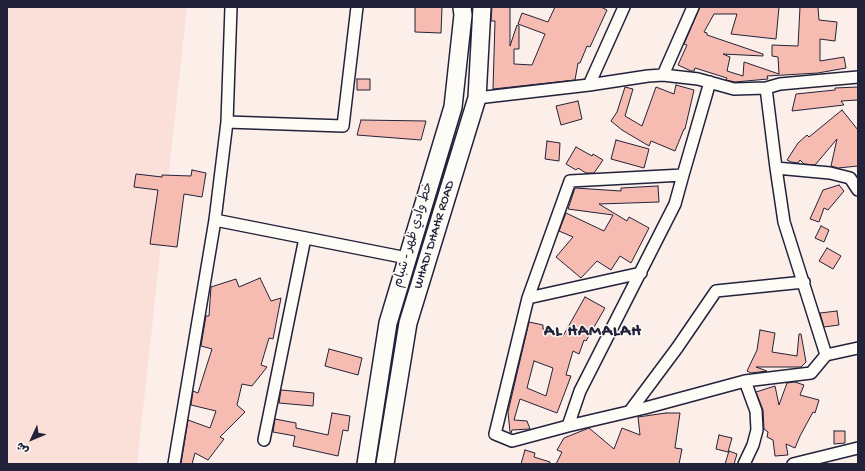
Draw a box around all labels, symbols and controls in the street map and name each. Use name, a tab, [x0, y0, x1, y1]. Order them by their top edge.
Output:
street label: WHADI DHAHR ROAD	[411, 179, 459, 291]
street label: خط وادي ظهر - شبام	[391, 181, 437, 289]
district label: AL HAMALAH	[544, 322, 642, 342]
north arrow	[12, 419, 52, 459]
text: ش	[15, 439, 32, 456]

